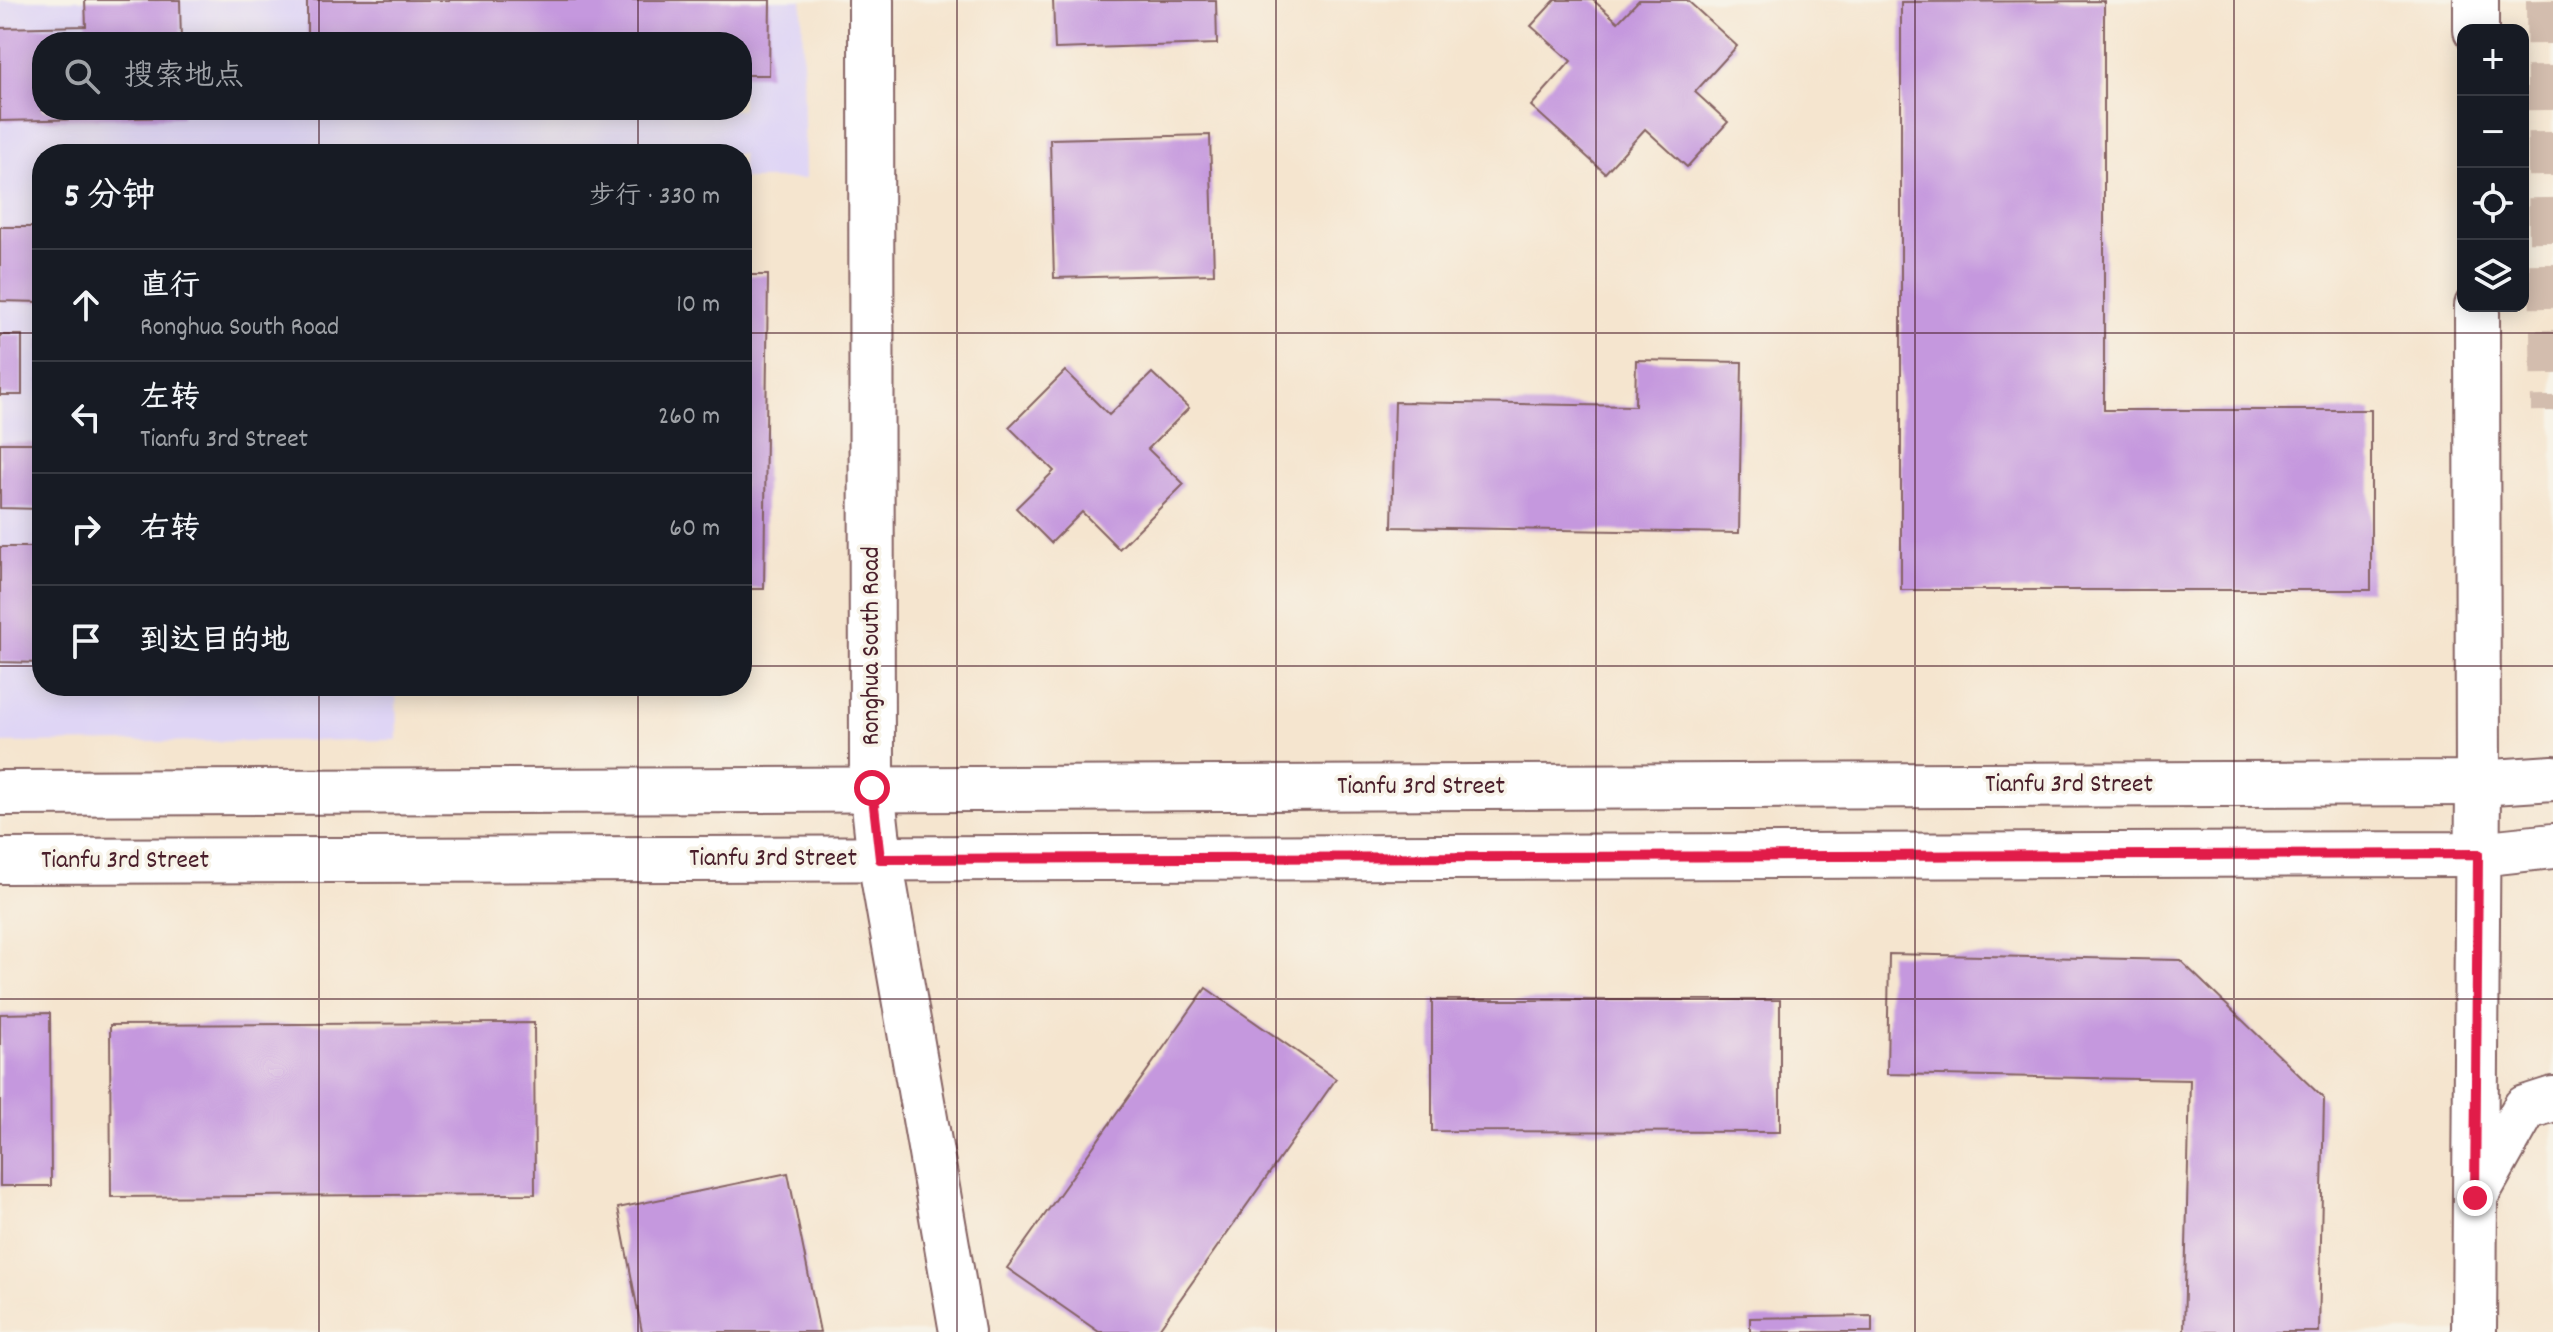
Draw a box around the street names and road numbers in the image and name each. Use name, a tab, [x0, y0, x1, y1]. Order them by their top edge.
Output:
street label: Ronghua South Road	[854, 546, 891, 746]
street label: Tianfu 3rd Street	[1985, 767, 2153, 804]
street label: Tianfu 3rd Street	[1337, 769, 1505, 806]
street label: Tianfu 3rd Street	[689, 841, 857, 878]
street label: Tianfu 3rd Street	[41, 843, 209, 880]

